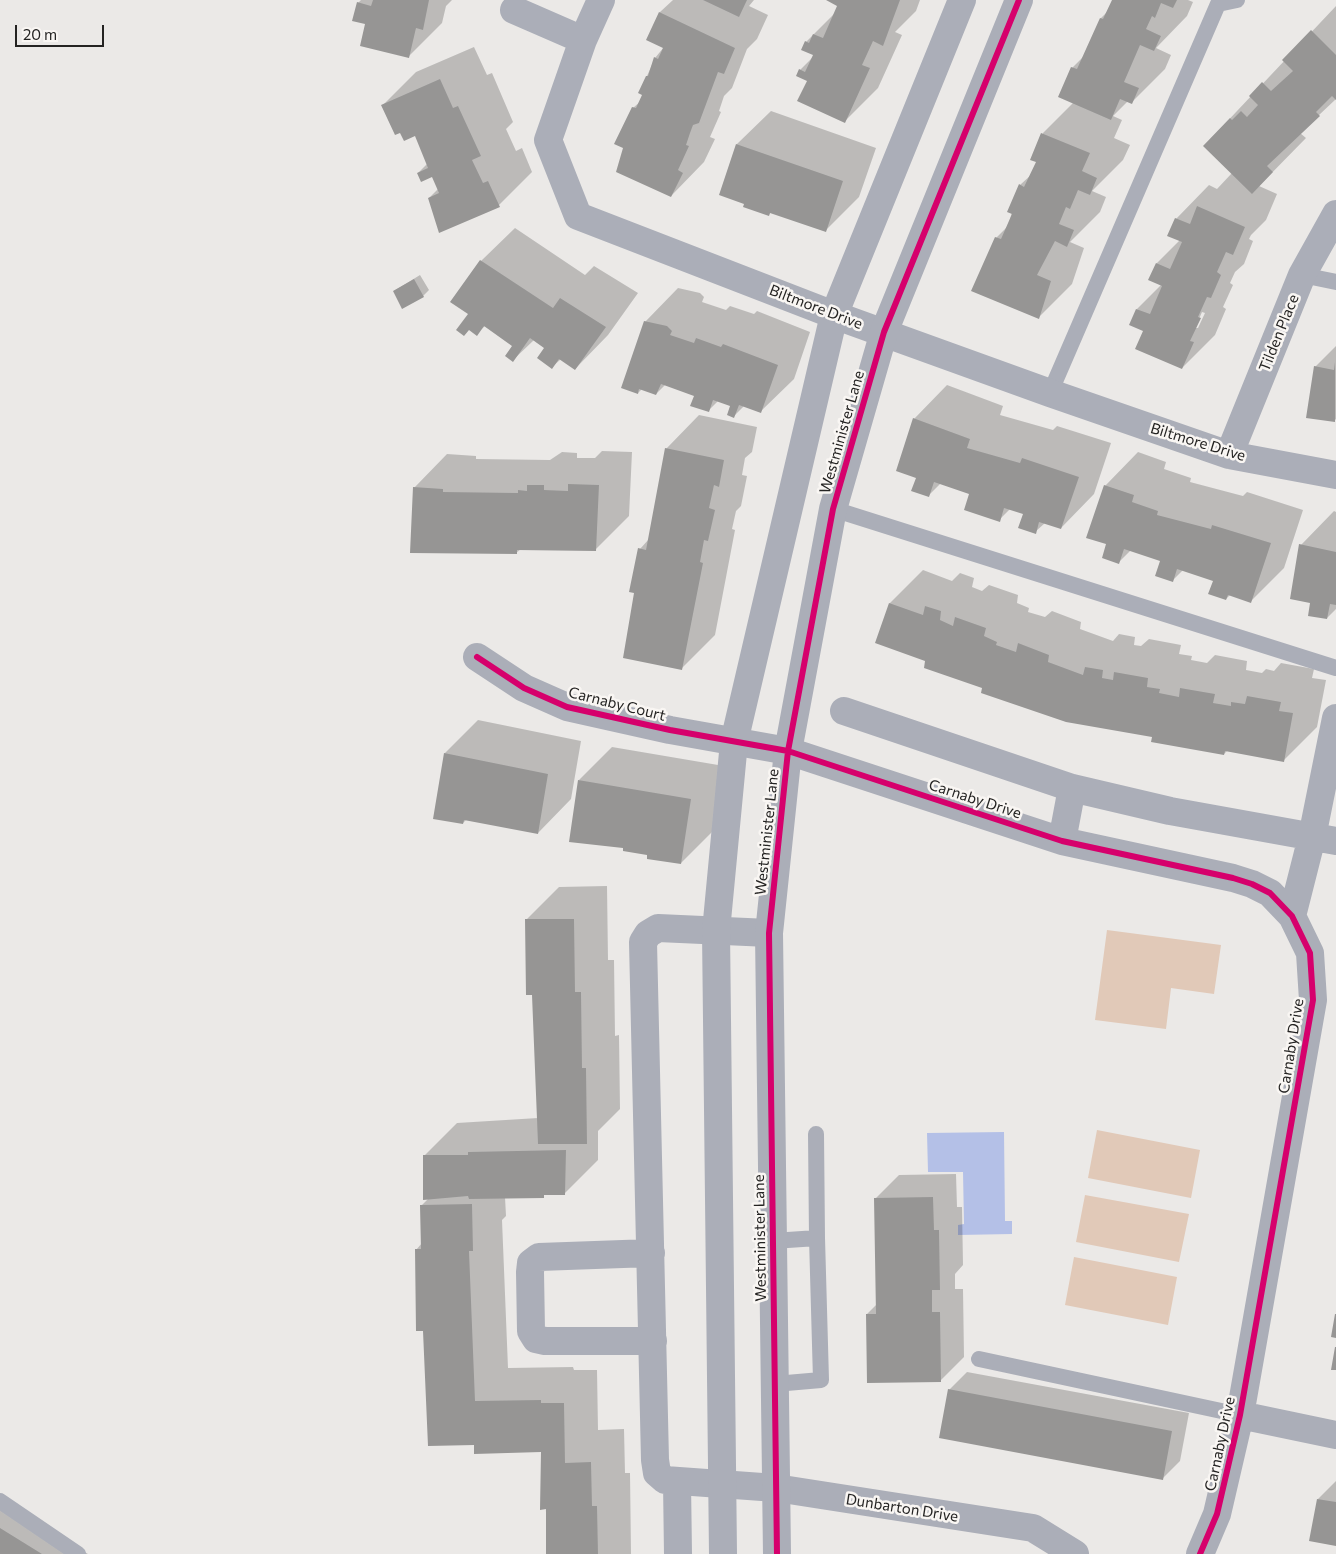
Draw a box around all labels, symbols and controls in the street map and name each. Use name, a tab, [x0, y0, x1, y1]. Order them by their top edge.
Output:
scale bar	[18, 15, 106, 47]
text: 20 m	[23, 25, 57, 43]
street label: Biltmore Drive	[767, 281, 865, 333]
street label: Tilden Place	[1255, 292, 1303, 374]
street label: Westminister Lane	[816, 368, 868, 496]
street label: Biltmore Drive	[1148, 419, 1248, 465]
street label: Carnaby Court	[566, 683, 668, 725]
street label: Westminister Lane	[751, 768, 783, 896]
street label: Carnaby Drive	[927, 776, 1023, 822]
street label: Carnaby Drive	[1275, 997, 1307, 1095]
street label: Westminister Lane	[750, 1174, 770, 1302]
street label: Carnaby Drive	[1201, 1395, 1239, 1493]
street label: Dunbarton Drive	[845, 1490, 959, 1526]

